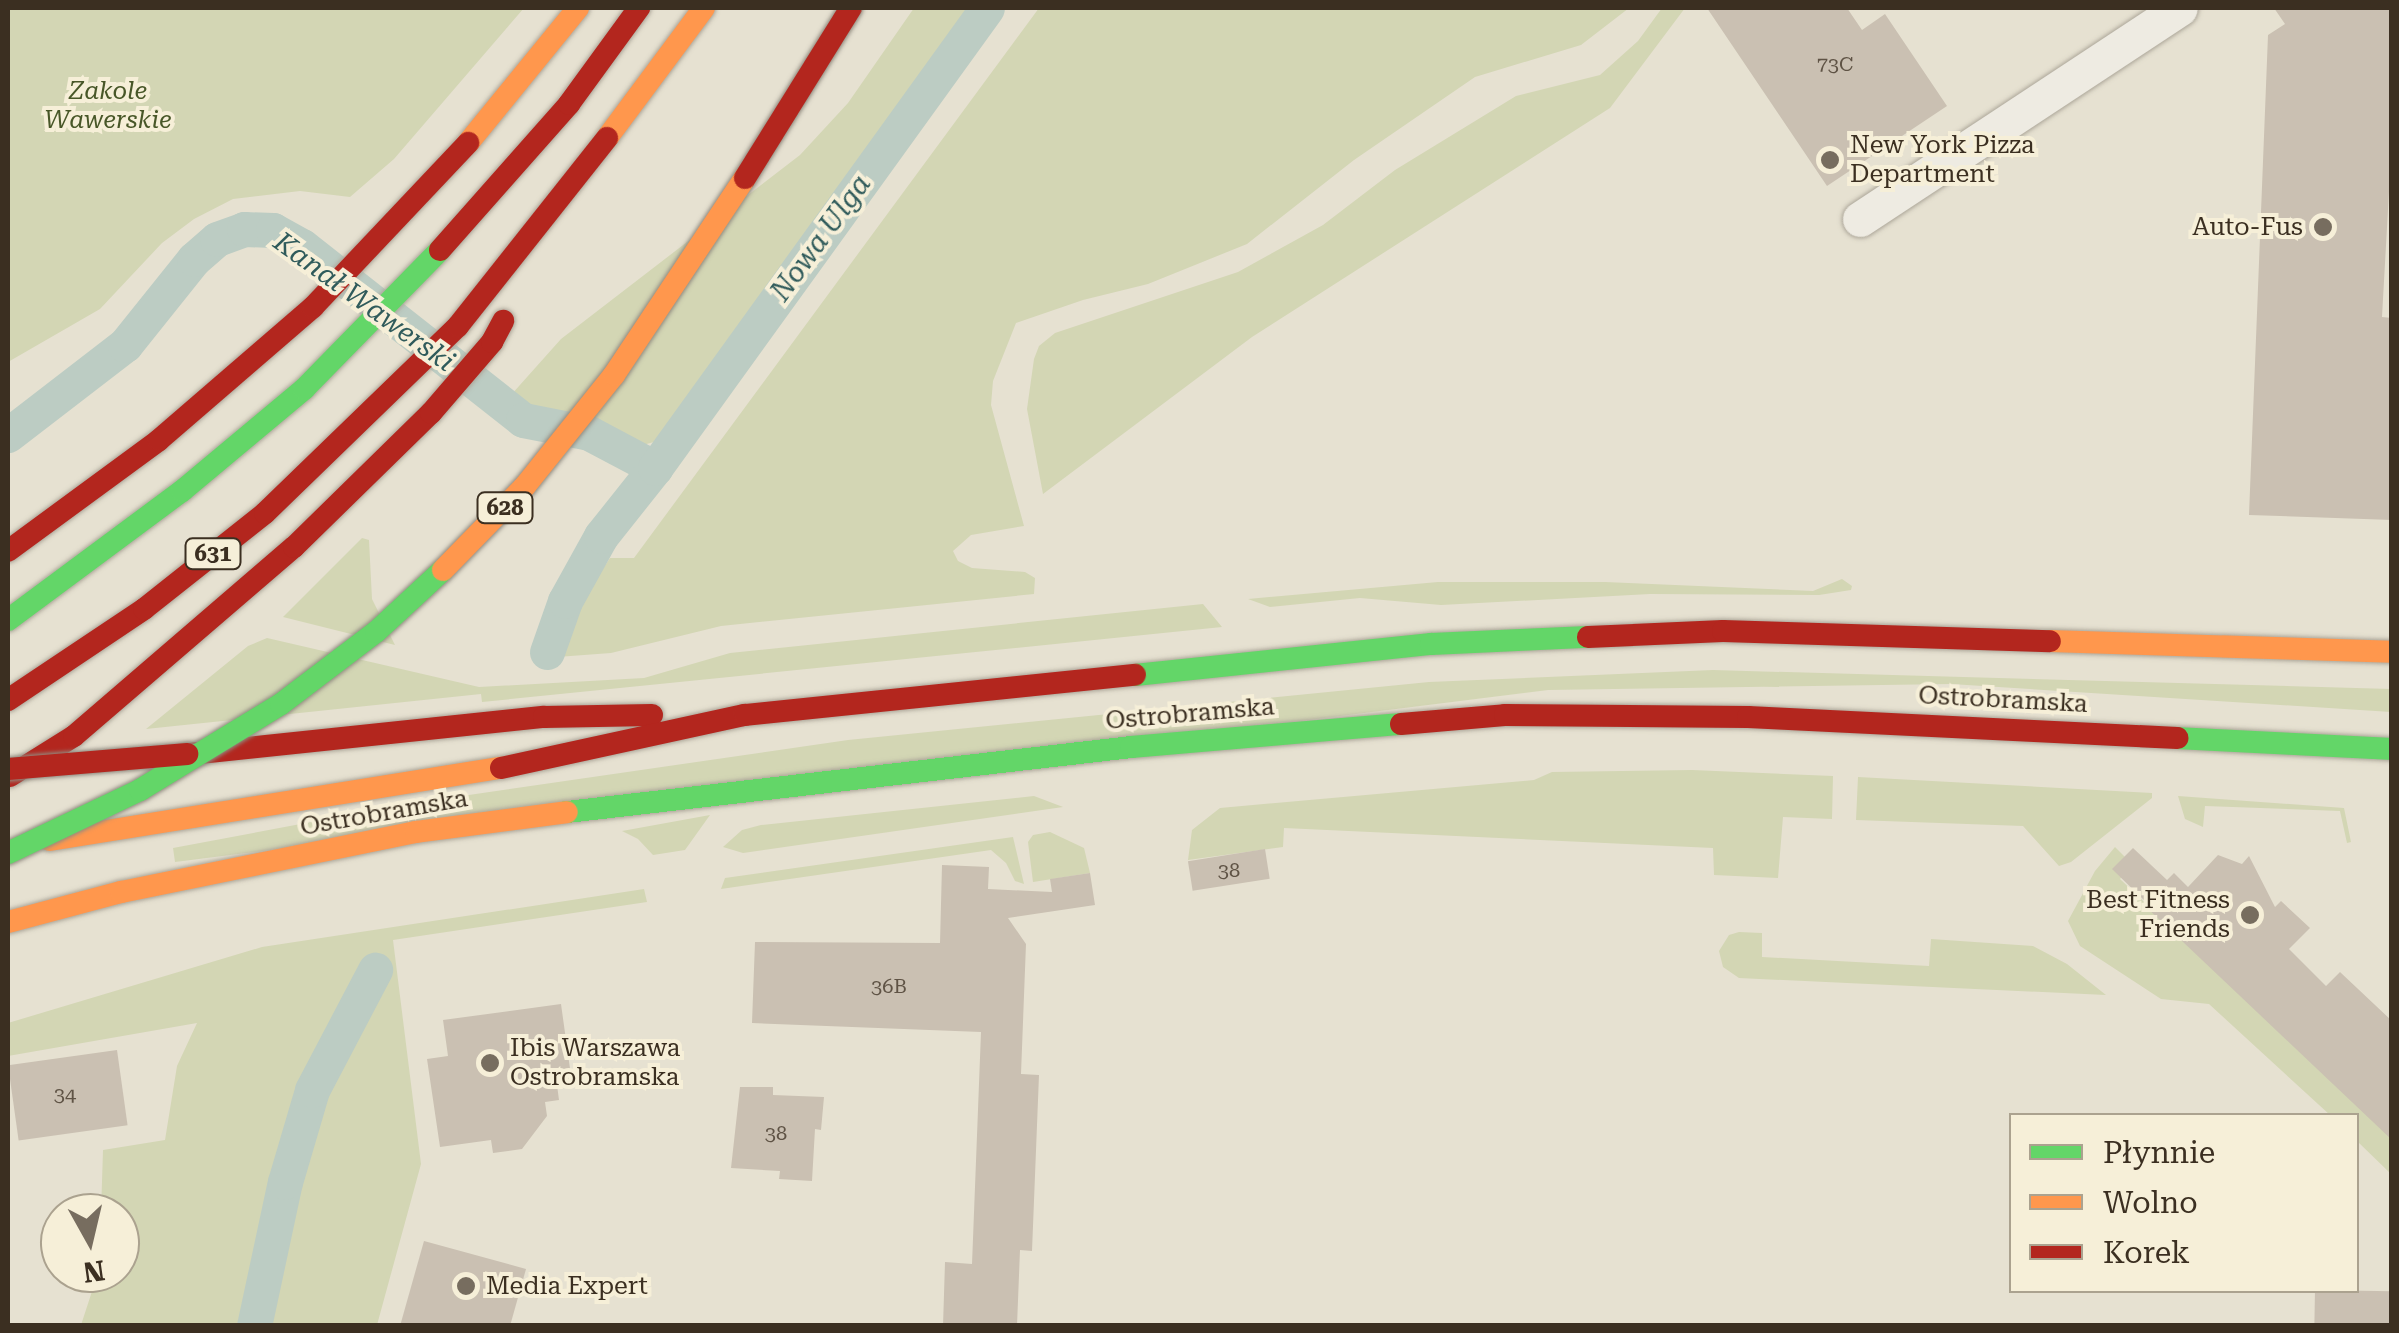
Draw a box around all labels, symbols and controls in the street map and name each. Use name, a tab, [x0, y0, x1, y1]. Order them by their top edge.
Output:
house number: 73C	[1817, 52, 1853, 76]
park label: Zakole Wawerskie	[44, 77, 172, 136]
place label: New York Pizza Department	[1850, 131, 2035, 190]
marker: New York Pizza Department	[1819, 149, 1841, 171]
water label: Nowa Ulga	[764, 168, 878, 308]
place label: Auto-Fus	[2192, 212, 2303, 242]
marker: Auto-Fus	[2312, 216, 2334, 238]
water label: Kanał Wawerski	[267, 225, 461, 379]
road number: 628	[475, 491, 535, 525]
road number: 631	[183, 537, 243, 571]
street label: Ostrobramska	[1918, 681, 2088, 719]
street label: Ostrobramska	[1104, 692, 1276, 736]
street label: Ostrobramska	[298, 784, 470, 842]
house number: 38	[1218, 858, 1240, 882]
place label: Best Fitness Friends	[2086, 886, 2230, 945]
marker: Best Fitness Friends	[2239, 904, 2261, 926]
house number: 36B	[871, 974, 907, 998]
place label: Ibis Warszawa Ostrobramska	[510, 1034, 680, 1093]
marker: Ibis Warszawa Ostrobramska	[479, 1052, 501, 1074]
house number: 34	[54, 1082, 76, 1106]
legend	[2009, 1113, 2359, 1293]
house number: 38	[765, 1121, 787, 1145]
text: Płynnie	[2103, 1135, 2215, 1170]
text: Wolno	[2103, 1185, 2198, 1220]
north arrow	[40, 1193, 140, 1293]
text: Korek	[2103, 1235, 2190, 1270]
text: N	[81, 1253, 107, 1289]
place label: Media Expert	[486, 1271, 648, 1301]
marker: Media Expert	[455, 1275, 477, 1297]

